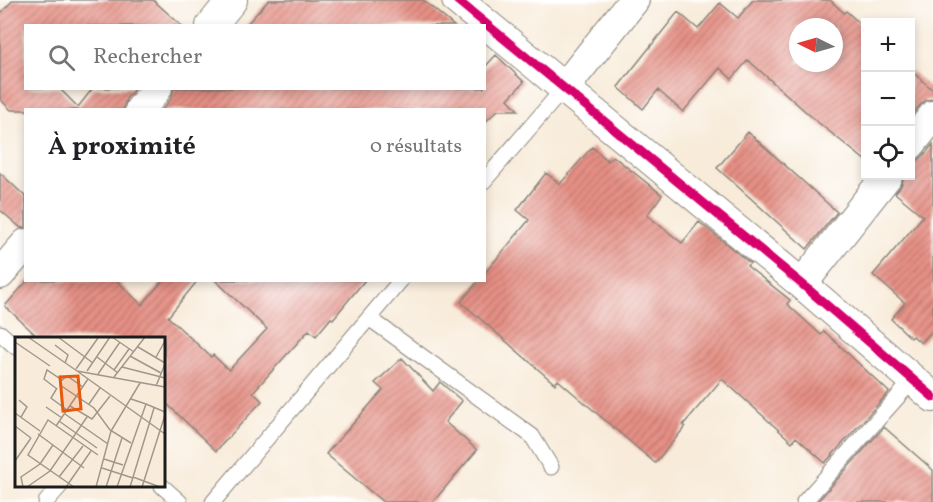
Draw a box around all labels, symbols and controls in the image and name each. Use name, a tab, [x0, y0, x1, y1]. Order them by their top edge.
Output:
north arrow	[789, 18, 843, 72]
map controls	[861, 18, 915, 180]
button: +	[861, 18, 915, 72]
search box	[24, 24, 486, 90]
icon: search	[45, 41, 78, 74]
text: Rechercher	[93, 42, 202, 73]
button: −	[861, 72, 915, 126]
button: locate	[861, 126, 915, 180]
text: À proximité	[48, 129, 196, 165]
text: 0 résultats	[370, 133, 462, 161]
inset map	[15, 337, 165, 487]

